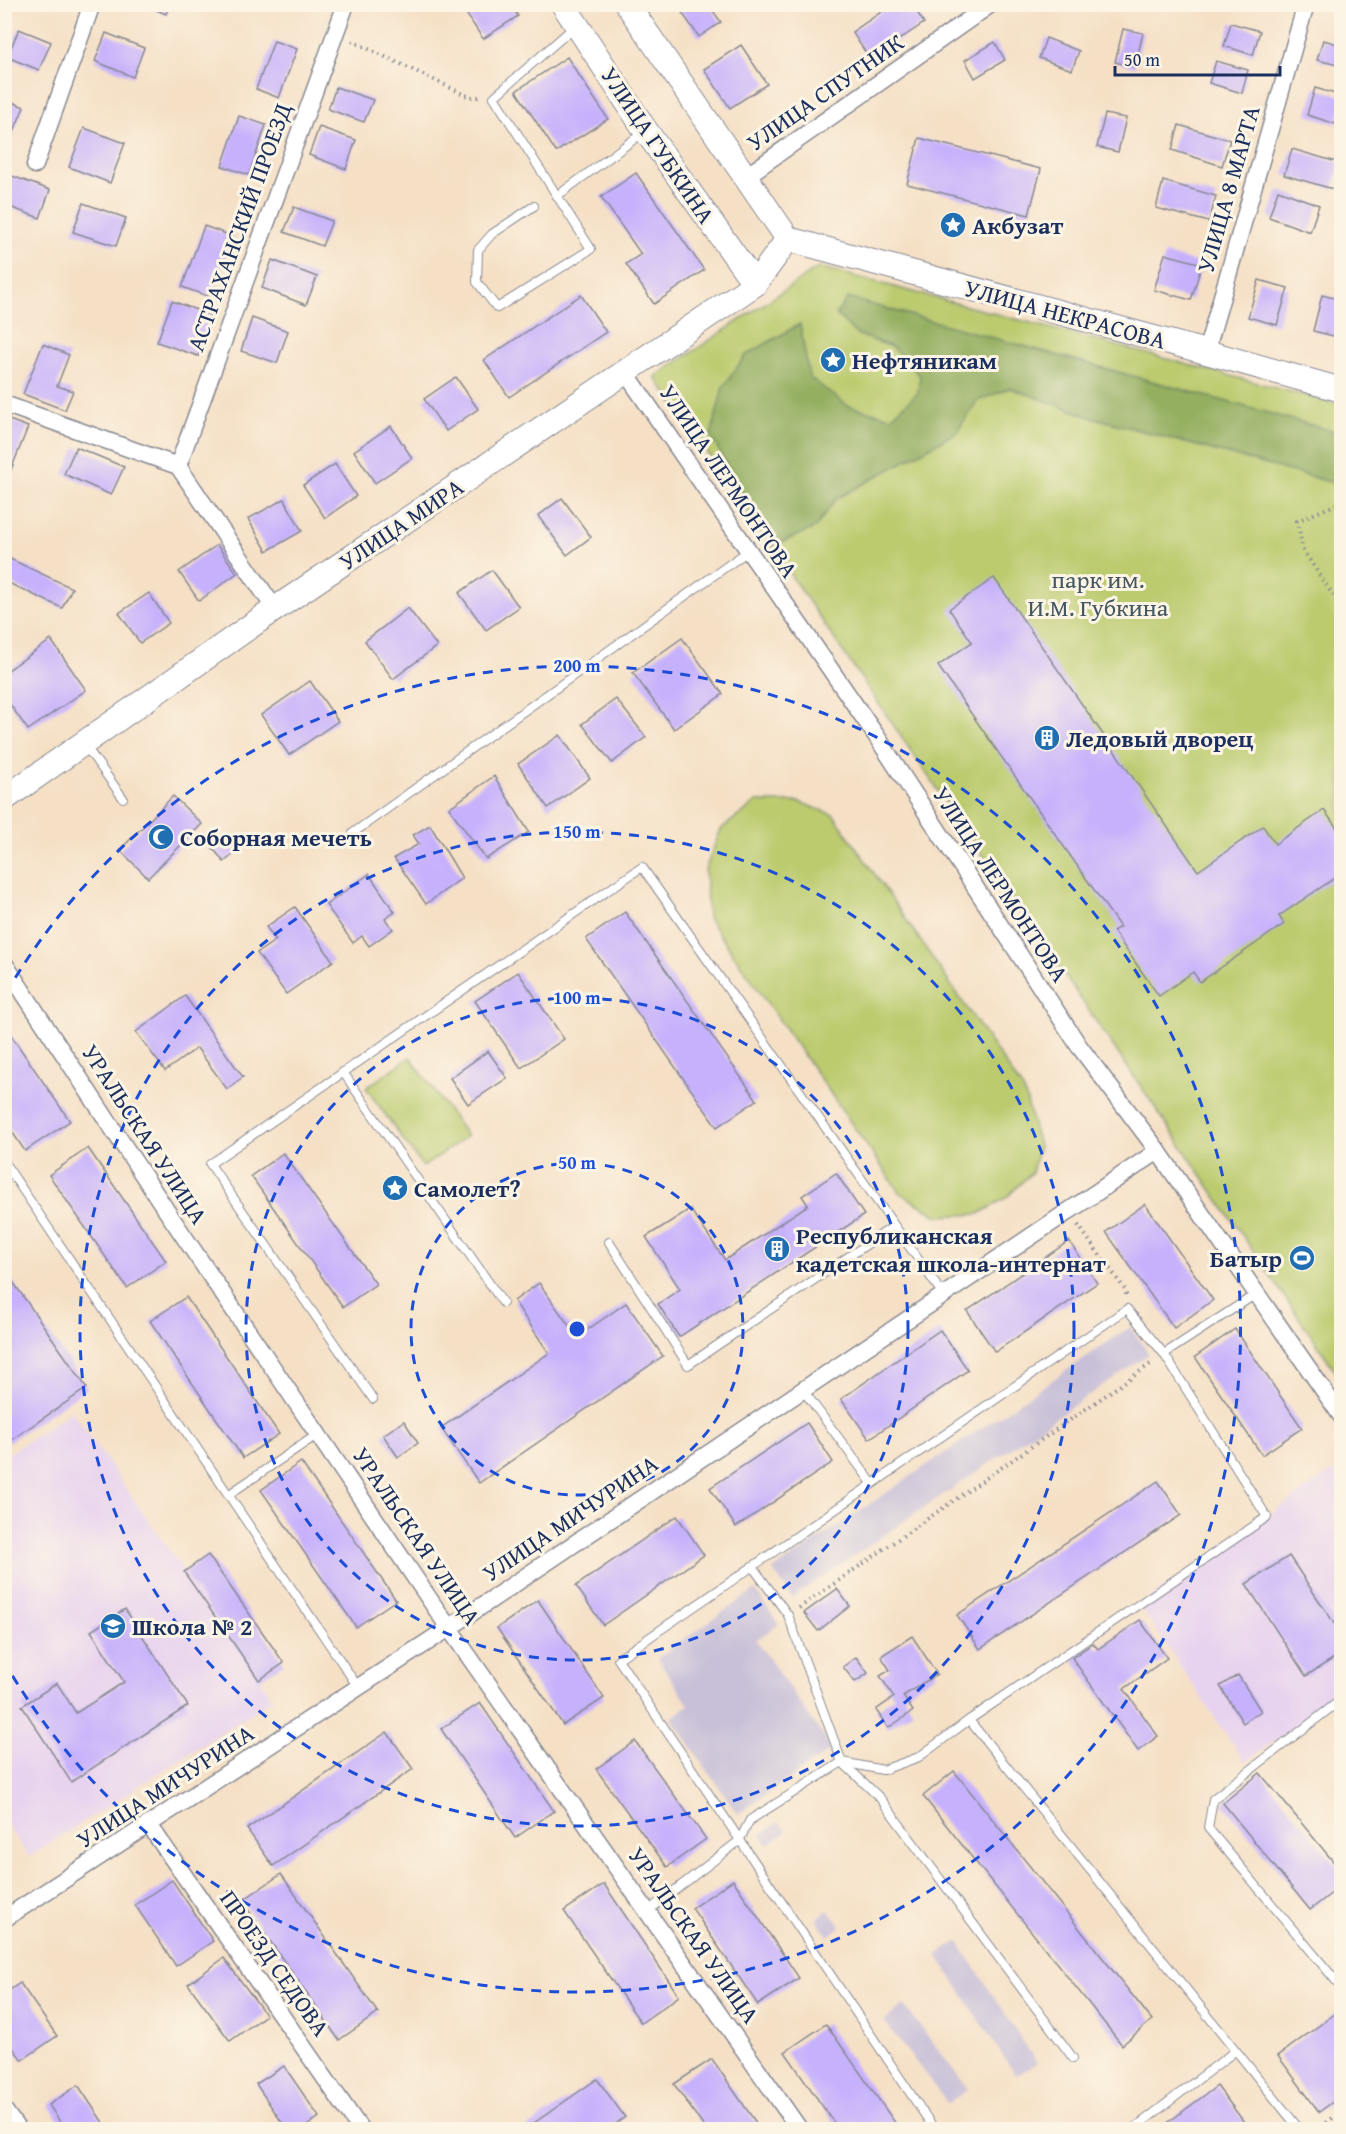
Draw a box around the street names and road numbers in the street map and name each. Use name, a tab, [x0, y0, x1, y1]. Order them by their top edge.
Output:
street label: УЛИЦА СПУТНИК	[739, 25, 911, 159]
street label: УЛИЦА ГУБКИНА	[592, 60, 724, 231]
street label: АСТРАХАНСКИЙ ПРОЕЗД	[178, 98, 300, 356]
street label: УЛИЦА 8 МАРТА	[1187, 101, 1269, 277]
street label: УЛИЦА НЕКРАСОВА	[960, 270, 1170, 358]
street label: УЛИЦА ЛЕРМОНТОВА	[651, 377, 807, 585]
street label: УЛИЦА МИРА	[332, 469, 471, 579]
street label: УЛИЦА ЛЕРМОНТОВА	[924, 779, 1078, 989]
street label: УРАЛЬСКАЯ УЛИЦА	[74, 1037, 217, 1231]
street label: УРАЛЬСКАЯ УЛИЦА	[344, 1440, 490, 1633]
street label: УЛИЦА МИЧУРИНА	[475, 1446, 665, 1590]
street label: УЛИЦА МИЧУРИНА	[69, 1715, 261, 1857]
street label: УРАЛЬСКАЯ УЛИЦА	[620, 1840, 768, 2031]
street label: ПРОЕЗД СЕДОВА	[212, 1883, 339, 2044]

